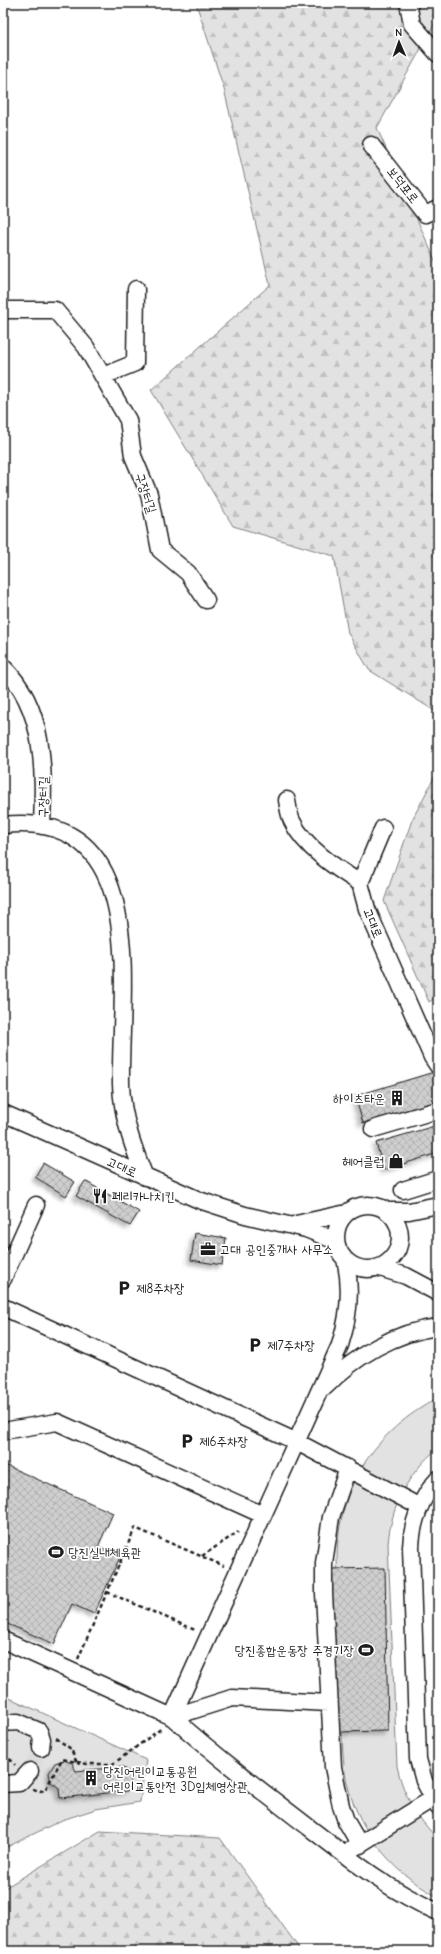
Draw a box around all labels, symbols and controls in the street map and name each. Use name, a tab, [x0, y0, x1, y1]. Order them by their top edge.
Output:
north arrow	[379, 22, 419, 62]
text: N	[395, 26, 402, 39]
street label: 보덕포로	[384, 164, 422, 206]
street label: 구장터길	[132, 471, 160, 515]
street label: 구장터길	[35, 776, 51, 818]
street label: 고대로	[360, 906, 386, 940]
building icon: 하이츠타운	[388, 1089, 406, 1107]
place label: 하이츠타운	[333, 1091, 385, 1106]
shop icon: 헤어클럽	[387, 1152, 405, 1170]
street label: 고대로	[105, 1154, 139, 1180]
place label: 헤어클럽	[342, 1154, 384, 1169]
restaurant icon: 페리카나치킨	[91, 1187, 109, 1205]
place label: 페리카나치킨	[112, 1189, 175, 1204]
office icon: 고대 공인중개사 사무소	[199, 1240, 217, 1258]
place label: 고대 공인중개사 사무소	[220, 1242, 333, 1257]
parking icon: 제8주차장	[115, 1279, 133, 1297]
place label: 제8주차장	[136, 1281, 185, 1296]
parking icon: 제7주차장	[246, 1336, 264, 1354]
place label: 제7주차장	[267, 1338, 315, 1353]
parking icon: 제6주차장	[178, 1432, 196, 1450]
place label: 제6주차장	[199, 1434, 248, 1449]
sports icon: 당진실내체육관	[47, 1543, 65, 1561]
place label: 당진실내체육관	[68, 1545, 141, 1560]
sports icon: 당진종합운동장 주경기장	[357, 1641, 375, 1659]
place label: 당진종합운동장 주경기장	[235, 1643, 354, 1658]
place label: 당진어린이교통공원 어린이교통안전 3D입체영상관	[103, 1764, 248, 1794]
building icon: 당진어린이교통공원 어린이교통안전 3D입체영상관	[82, 1769, 100, 1787]

